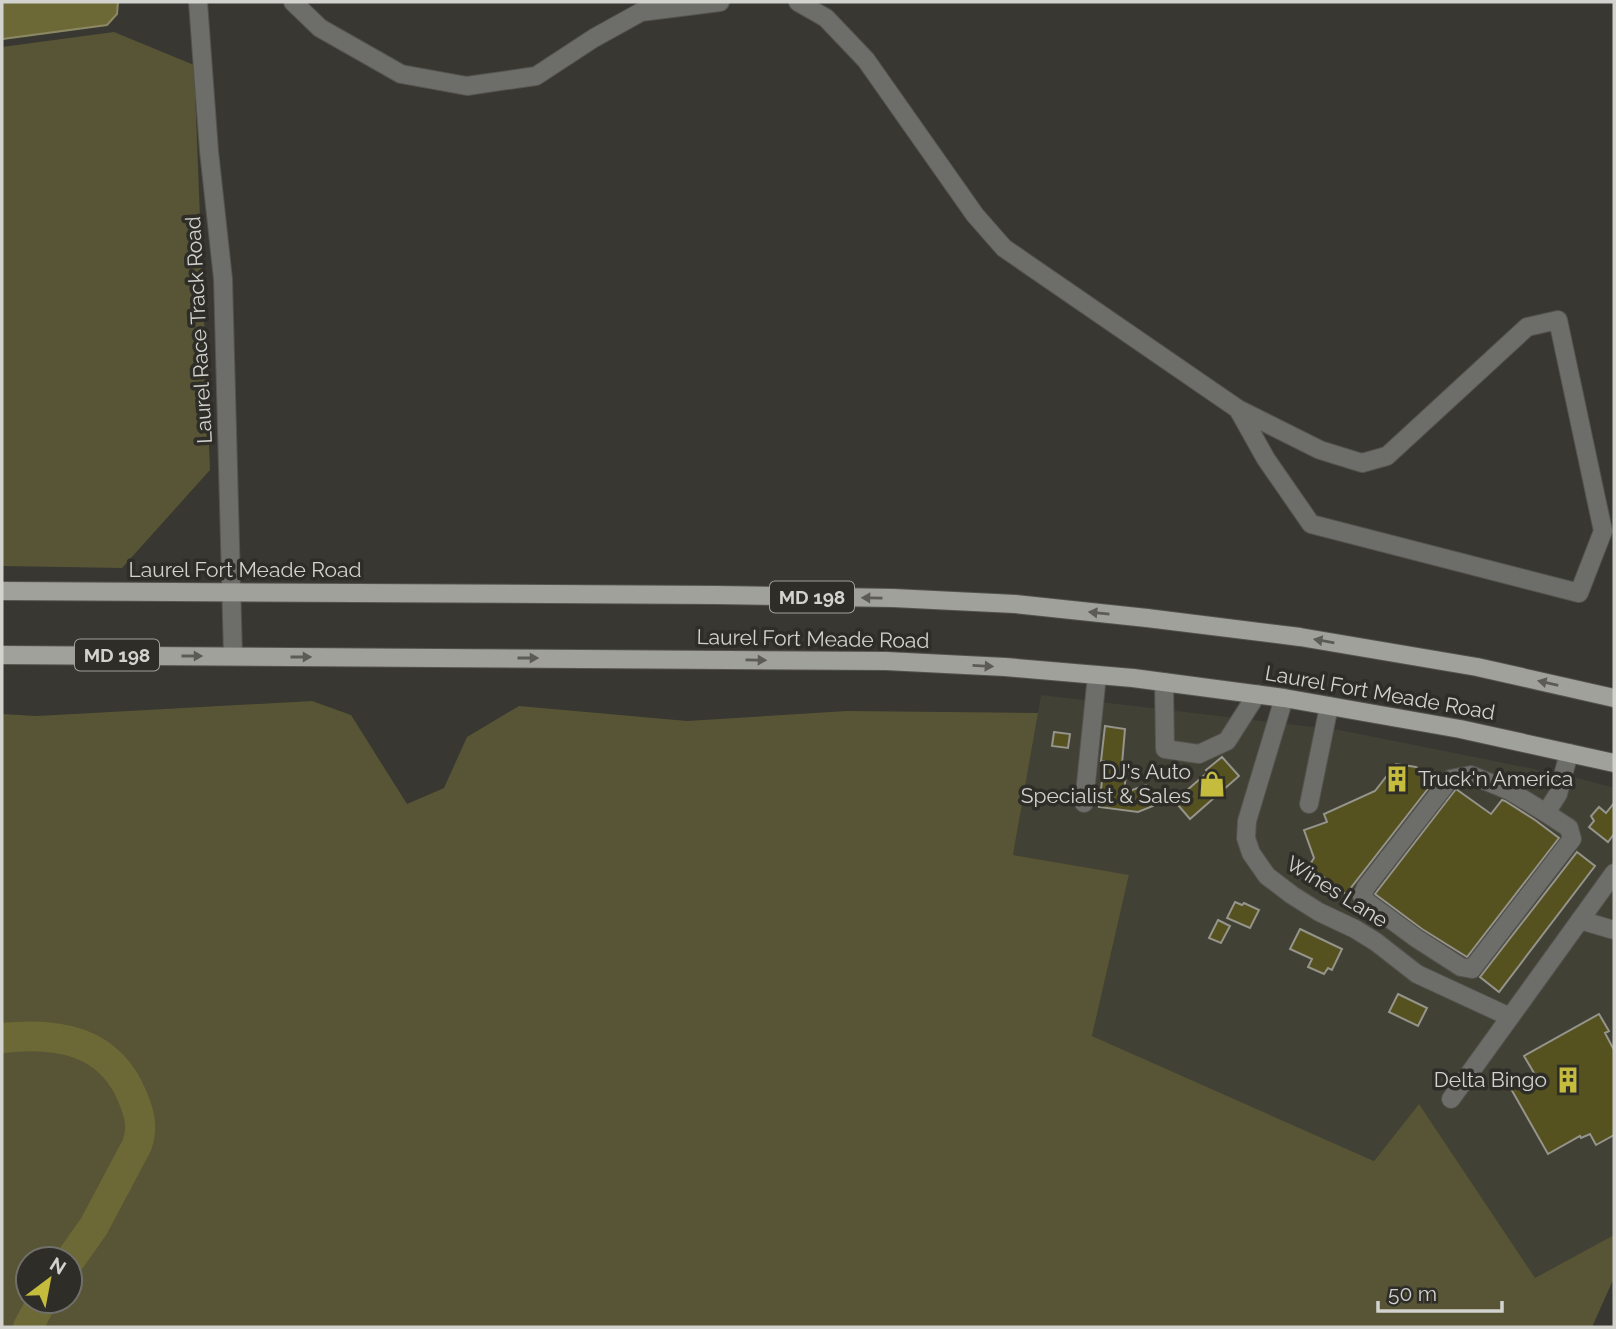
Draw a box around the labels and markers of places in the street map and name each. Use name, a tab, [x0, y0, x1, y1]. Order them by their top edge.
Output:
place label: DJ's Auto Specialist & Sales	[1021, 759, 1191, 808]
building icon: Truck'n America	[1382, 764, 1412, 794]
place label: Truck'n America	[1418, 766, 1573, 791]
shop icon: DJ's Auto Specialist & Sales	[1197, 769, 1227, 799]
building icon: Delta Bingo	[1553, 1065, 1583, 1095]
place label: Delta Bingo	[1434, 1067, 1547, 1092]

